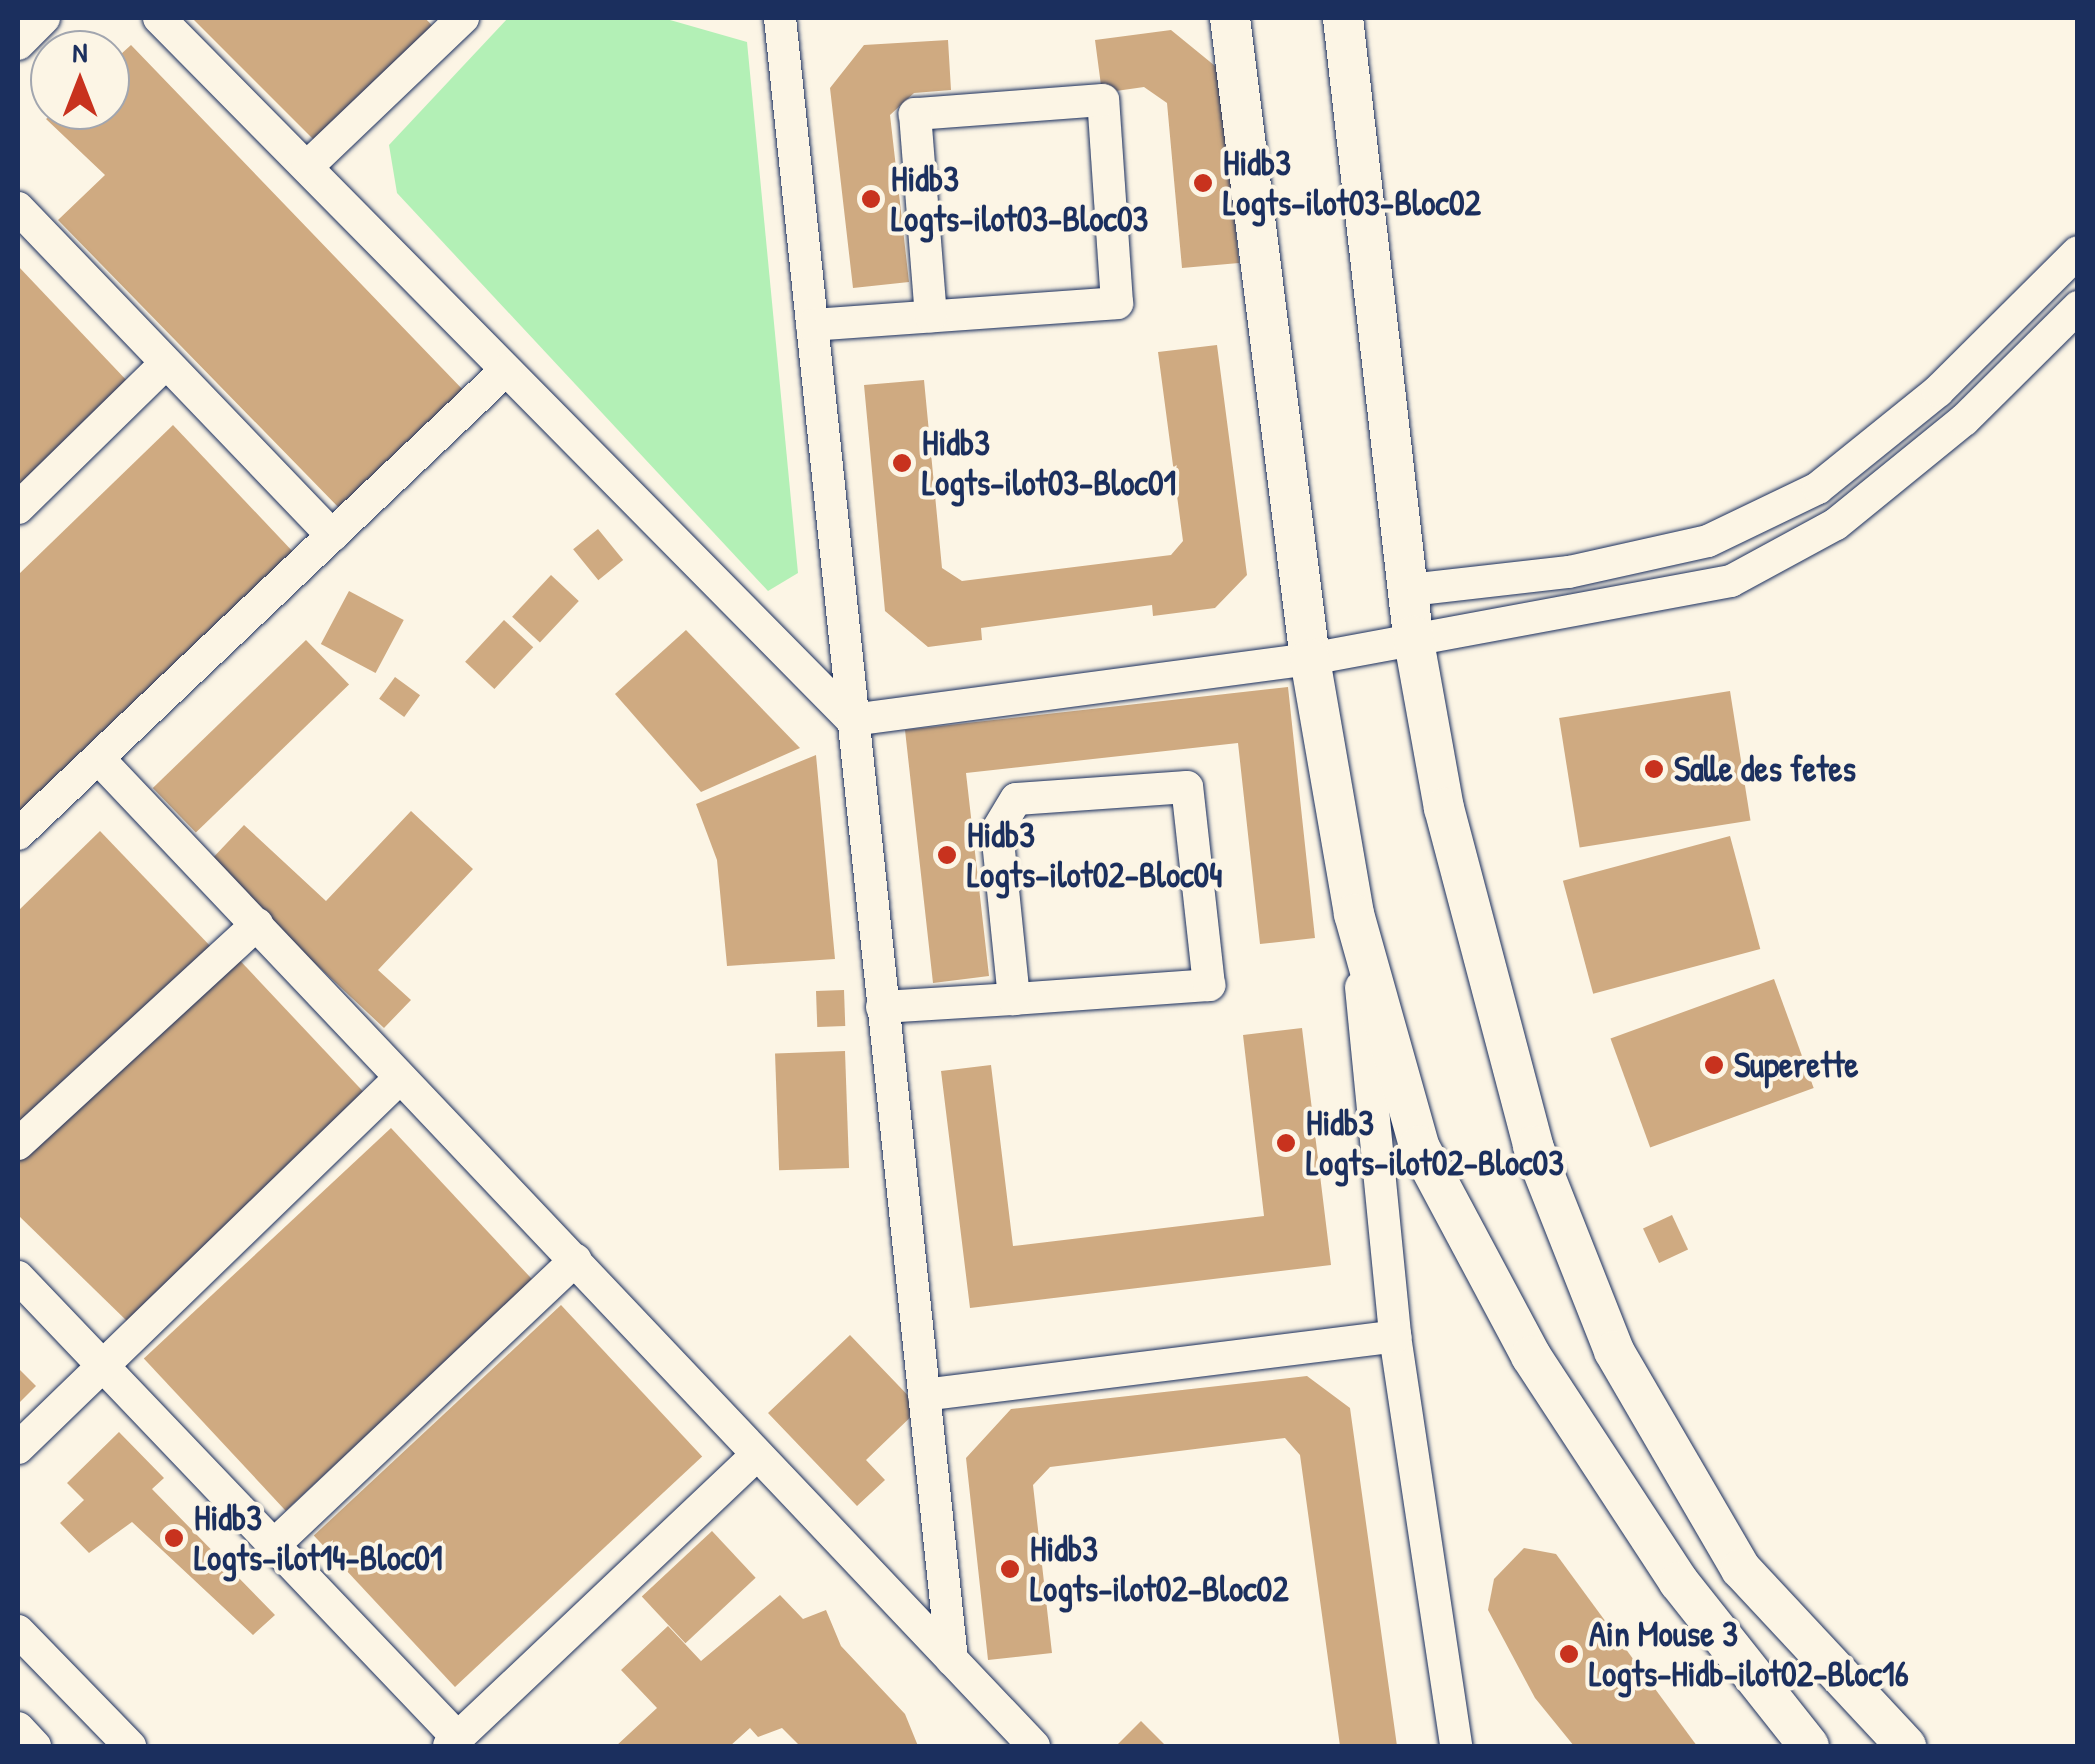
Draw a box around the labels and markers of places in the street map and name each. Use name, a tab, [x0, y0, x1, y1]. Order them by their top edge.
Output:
place label: Hidb3 Logts-ilot03-Bloc02	[1223, 142, 1481, 224]
place label: Hidb3 Logts-ilot03-Bloc03	[891, 158, 1148, 240]
marker: Hidb3 Logts-ilot03-Bloc02	[1192, 172, 1214, 194]
marker: Hidb3 Logts-ilot03-Bloc03	[860, 188, 882, 210]
place label: Hidb3 Logts-ilot03-Bloc01	[922, 422, 1176, 504]
marker: Hidb3 Logts-ilot03-Bloc01	[891, 452, 913, 474]
place label: Salle des fetes	[1674, 748, 1856, 790]
marker: Salle des fetes	[1643, 758, 1665, 780]
place label: Hidb3 Logts-ilot02-Bloc04	[967, 814, 1222, 896]
marker: Hidb3 Logts-ilot02-Bloc04	[936, 844, 958, 866]
place label: Superette	[1734, 1044, 1858, 1086]
marker: Superette	[1703, 1054, 1725, 1076]
place label: Hidb3 Logts-ilot02-Bloc03	[1306, 1102, 1564, 1184]
marker: Hidb3 Logts-ilot02-Bloc03	[1275, 1132, 1297, 1154]
place label: Hidb3 Logts-ilot14-Bloc01	[194, 1497, 443, 1579]
marker: Hidb3 Logts-ilot14-Bloc01	[163, 1527, 185, 1549]
place label: Hidb3 Logts-ilot02-Bloc02	[1030, 1528, 1289, 1610]
marker: Hidb3 Logts-ilot02-Bloc02	[999, 1558, 1021, 1580]
place label: Ain Mouse 3 Logts-Hidb-ilot02-Bloc16	[1589, 1613, 1909, 1695]
marker: Ain Mouse 3 Logts-Hidb-ilot02-Bloc16	[1558, 1643, 1580, 1665]

